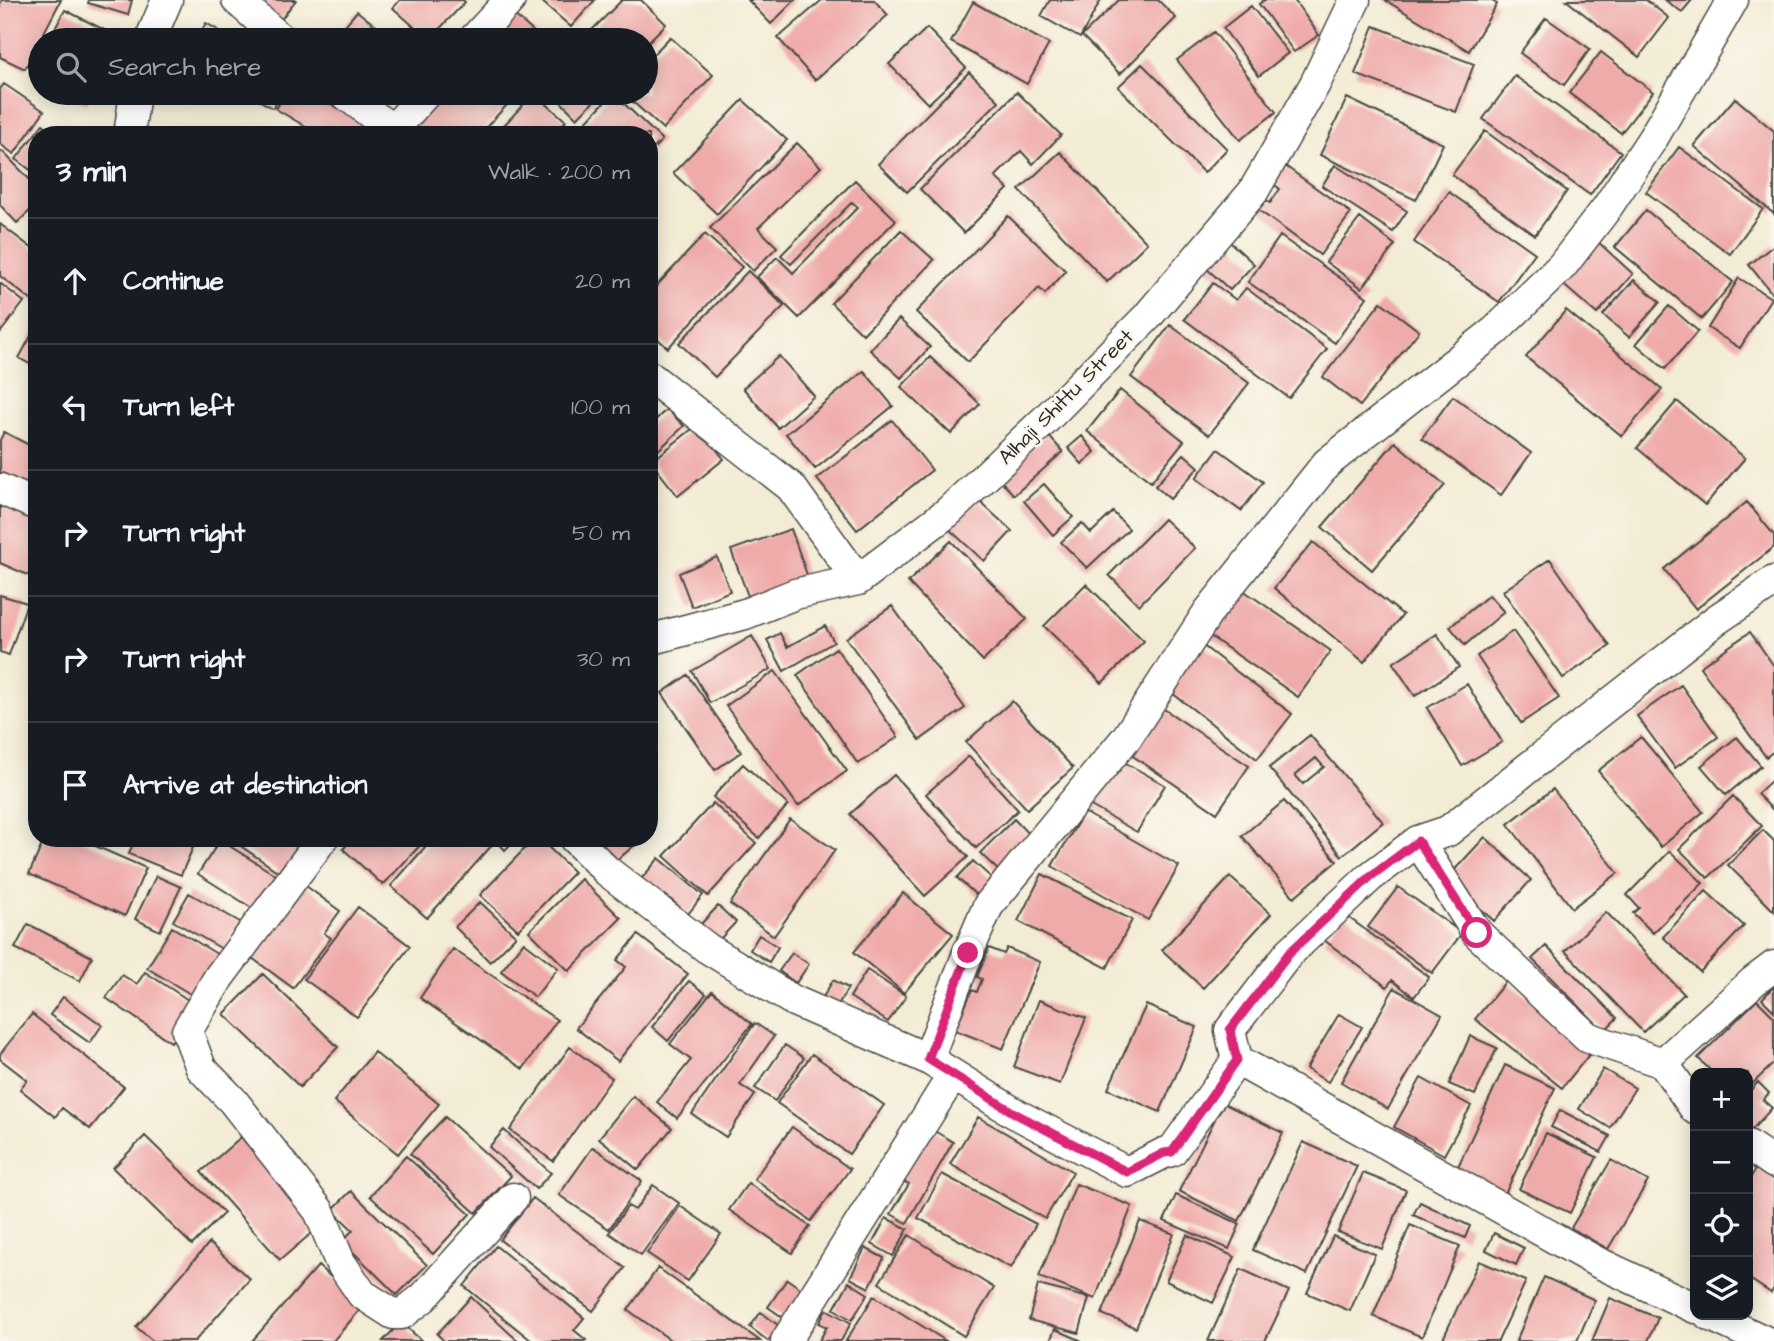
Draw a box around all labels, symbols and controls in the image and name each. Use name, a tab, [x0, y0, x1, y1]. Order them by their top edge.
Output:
search box	[28, 28, 658, 105]
icon: search	[52, 48, 90, 86]
text: Search here	[108, 49, 261, 85]
text: 3 min	[56, 151, 126, 193]
text: Walk · 200 m	[488, 156, 630, 188]
icon: ahead	[56, 262, 94, 300]
text: Continue	[123, 263, 224, 299]
text: 20 m	[575, 265, 630, 297]
street label: Alhaji Shittu Street	[992, 322, 1141, 471]
icon: left	[56, 388, 94, 426]
text: Turn left	[123, 389, 234, 425]
text: 100 m	[571, 391, 630, 423]
icon: right	[56, 514, 94, 552]
text: Turn right	[123, 515, 245, 551]
text: 50 m	[572, 517, 630, 549]
icon: right	[56, 640, 94, 678]
text: Turn right	[123, 641, 245, 677]
text: 30 m	[577, 643, 630, 675]
icon: arrive	[56, 766, 94, 804]
text: Arrive at destination	[123, 767, 368, 803]
route start	[1461, 917, 1492, 948]
route end	[952, 937, 983, 968]
map controls	[1690, 1068, 1753, 1320]
button: +	[1690, 1068, 1753, 1131]
button: −	[1690, 1131, 1753, 1194]
button: locate	[1690, 1194, 1753, 1257]
button: layers	[1690, 1257, 1753, 1320]

